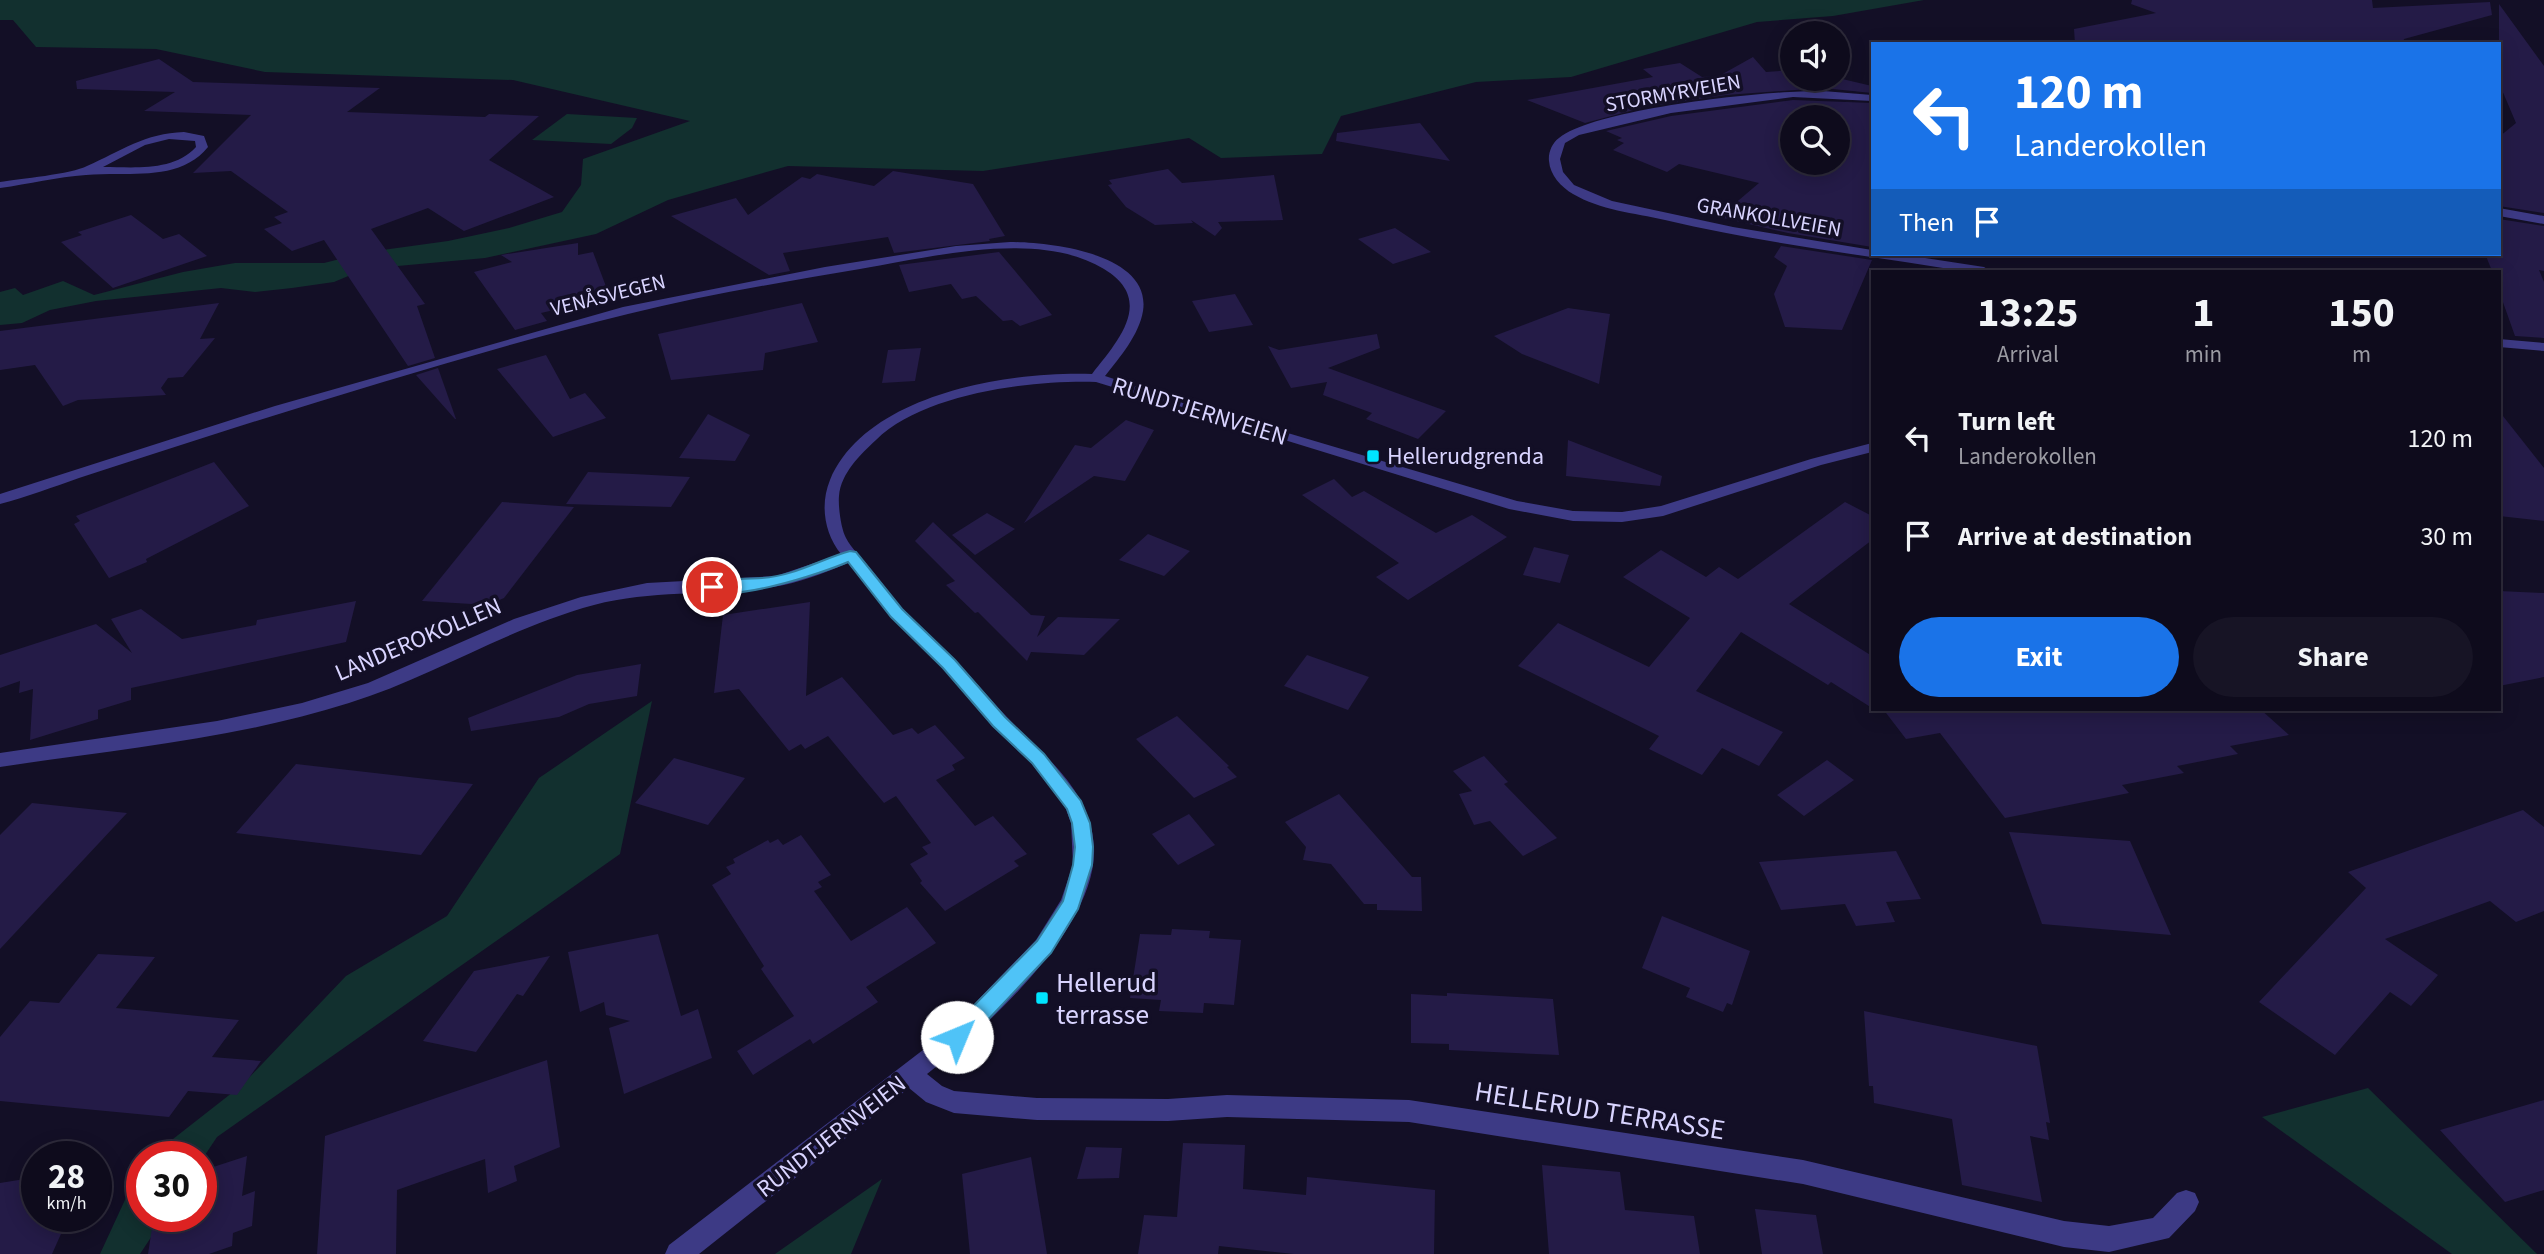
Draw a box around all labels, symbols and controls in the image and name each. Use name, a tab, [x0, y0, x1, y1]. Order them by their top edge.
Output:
map controls	[1780, 21, 1850, 175]
button: sound	[1780, 21, 1850, 91]
text: 120 m	[2014, 58, 2143, 128]
street label: STORMYRVEIEN	[1603, 66, 1743, 120]
icon: left	[1899, 70, 1990, 161]
button: search	[1780, 105, 1850, 175]
text: Landerokollen	[2014, 123, 2207, 169]
street label: GRANKOLLVEIEN	[1694, 190, 1844, 244]
icon: arrive	[1968, 203, 2006, 241]
text: Then	[1899, 204, 1954, 241]
street label: VENÅSVEGEN	[547, 266, 669, 324]
text: 13:25	[1977, 283, 2079, 343]
text: 1	[2192, 283, 2214, 343]
text: 150	[2328, 283, 2395, 343]
text: Arrival	[1997, 338, 2059, 371]
text: min	[2185, 338, 2222, 371]
text: m	[2352, 338, 2371, 371]
street label: RUNDTJERNVEIEN	[1108, 368, 1292, 455]
text: Turn left	[1958, 403, 2055, 440]
icon: left	[1899, 419, 1937, 457]
text: 120 m	[2407, 420, 2473, 457]
place label: Hellerudgrenda	[1387, 439, 1544, 474]
text: Landerokollen	[1958, 440, 2097, 473]
marker: Hellerudgrenda	[1365, 448, 1381, 464]
icon: arrive	[1899, 517, 1937, 555]
text: Arrive at destination	[1958, 518, 2192, 555]
text: 30 m	[2420, 518, 2473, 555]
pin	[682, 557, 742, 617]
icon: arrive	[693, 568, 731, 606]
street label: LANDEROKOLLEN	[329, 589, 507, 690]
button: Exit	[1899, 617, 2179, 697]
button: Share	[2193, 617, 2473, 697]
place label: Hellerud terrasse	[1056, 963, 1157, 1035]
marker: Hellerud terrasse	[1034, 990, 1050, 1006]
position arrow	[920, 1000, 994, 1074]
street label: RUNDTJERNVEIEN	[749, 1067, 914, 1206]
street label: HELLERUD TERRASSE	[1472, 1071, 1728, 1151]
speed limit sign: 30	[126, 1141, 217, 1232]
text: 28	[48, 1152, 85, 1202]
text: km/h	[47, 1191, 86, 1216]

